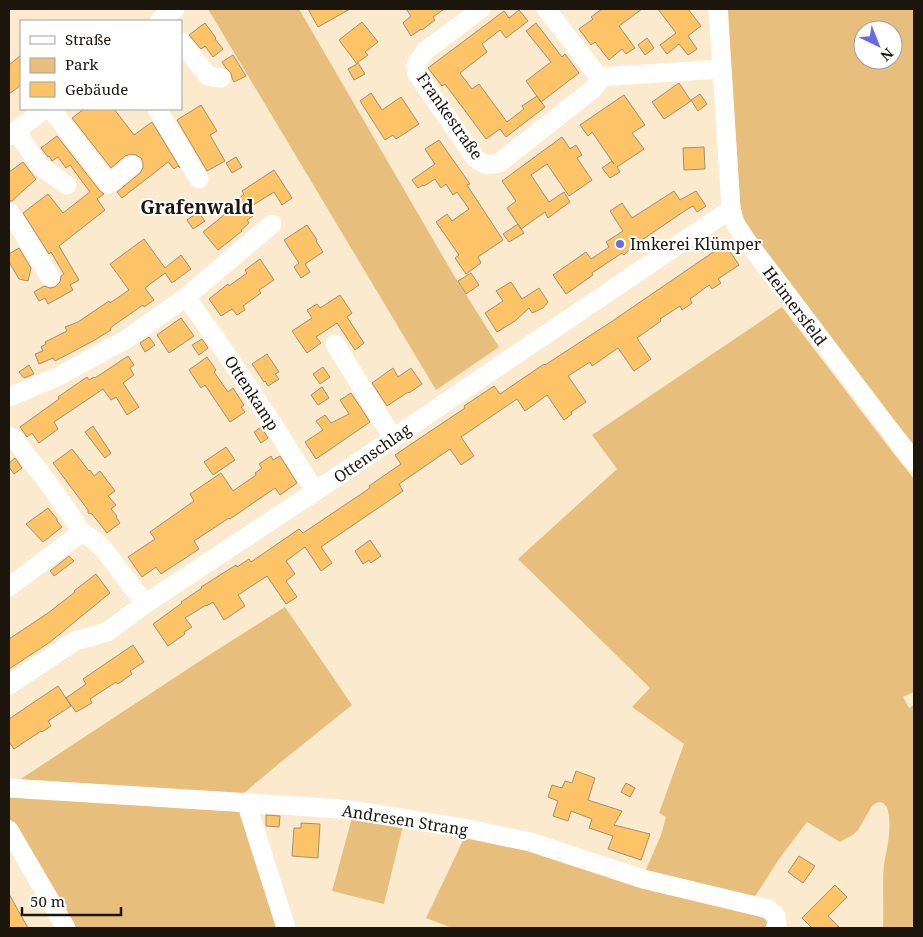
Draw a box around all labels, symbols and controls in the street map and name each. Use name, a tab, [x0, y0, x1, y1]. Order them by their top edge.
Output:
legend	[20, 20, 182, 110]
north arrow	[853, 20, 903, 70]
text: Straße	[65, 29, 111, 49]
text: N	[877, 44, 898, 66]
text: Park	[65, 54, 99, 74]
street label: Frankestraße	[412, 68, 488, 164]
text: Gebäude	[65, 79, 128, 99]
district label: Grafenwald	[140, 194, 254, 220]
place label: Imkerei Klümper	[630, 233, 762, 255]
marker: Imkerei Klümper	[614, 238, 626, 250]
street label: Heimersfeld	[758, 262, 832, 350]
street label: Ottenkamp	[220, 351, 284, 435]
street label: Ottenschlag	[329, 418, 415, 488]
street label: Andresen Strang	[340, 799, 470, 841]
scale bar	[22, 884, 121, 916]
text: 50 m	[30, 891, 65, 911]

